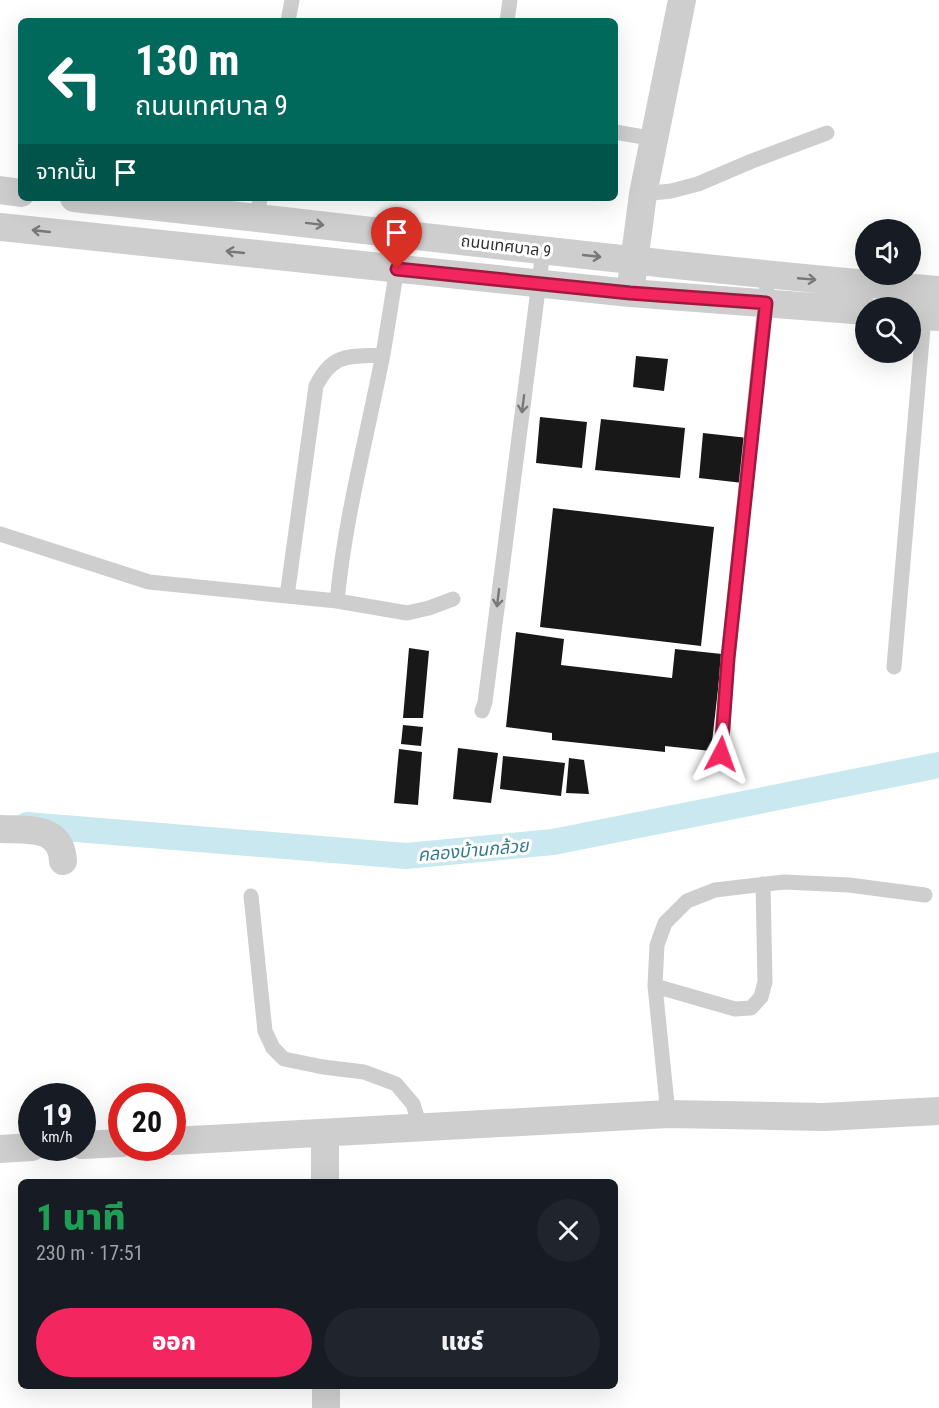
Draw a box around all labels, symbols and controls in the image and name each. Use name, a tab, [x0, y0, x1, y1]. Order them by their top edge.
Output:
text: 130 m	[135, 36, 240, 85]
icon: left	[36, 42, 114, 120]
text: ถนนเทศบาล 9	[135, 90, 288, 122]
icon: arrive	[109, 156, 142, 189]
text: จากนั้น	[36, 159, 97, 184]
pin	[371, 207, 422, 269]
icon: arrive	[380, 216, 413, 249]
one-way arrow	[305, 219, 325, 230]
map controls	[855, 219, 921, 363]
button: sound	[855, 219, 921, 285]
one-way arrow	[31, 225, 51, 236]
street label: ถนนเทศบาล 9	[460, 231, 552, 261]
one-way arrow	[225, 246, 245, 257]
one-way arrow	[582, 251, 602, 262]
one-way arrow	[797, 274, 817, 285]
button: search	[855, 297, 921, 363]
one-way arrow	[517, 394, 528, 414]
one-way arrow	[493, 587, 504, 607]
position arrow	[689, 722, 753, 786]
water label: คลองบ้านกล้วย	[417, 835, 531, 865]
speed limit sign: 20	[108, 1083, 186, 1161]
text: 19	[42, 1097, 72, 1132]
text: km/h	[42, 1128, 72, 1146]
text: 1 นาที	[36, 1197, 126, 1239]
button: close	[537, 1199, 600, 1262]
text: 230 m · 17:51	[36, 1241, 143, 1265]
button: ออก	[36, 1308, 312, 1377]
button: แชร์	[324, 1308, 600, 1377]

